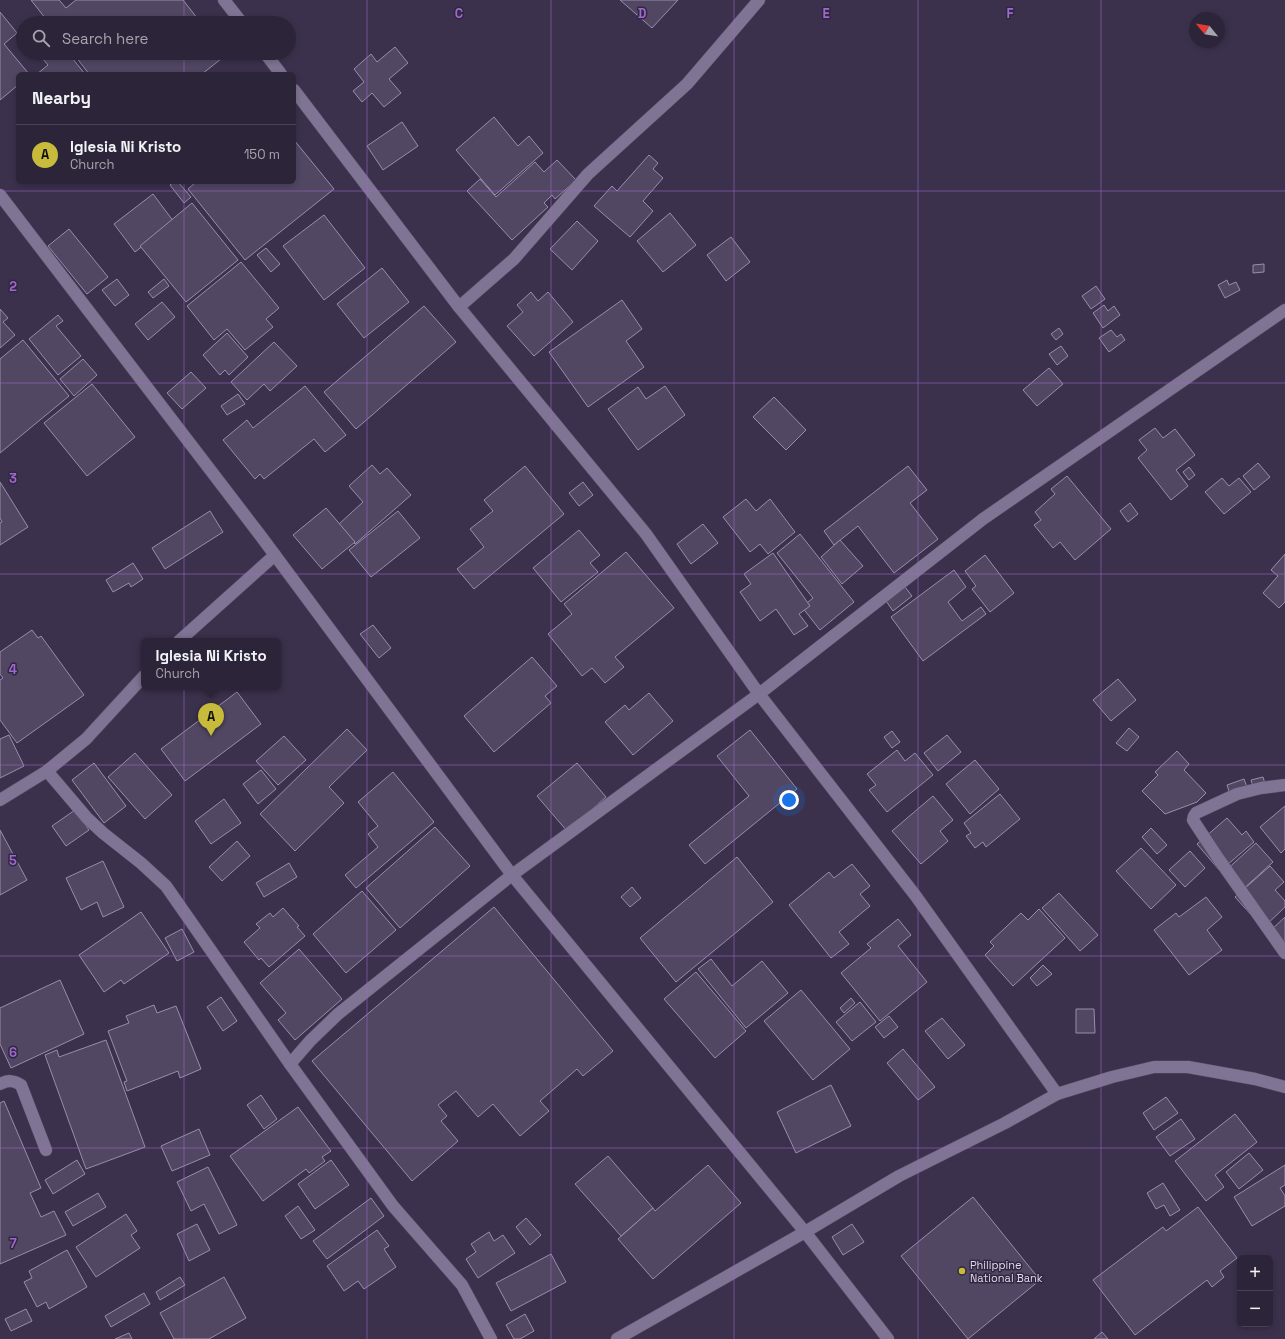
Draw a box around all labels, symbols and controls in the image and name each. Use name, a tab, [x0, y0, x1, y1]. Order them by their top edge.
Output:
text: C	[455, 5, 463, 22]
text: D	[638, 5, 647, 22]
text: E	[822, 5, 830, 22]
text: F	[1007, 5, 1014, 22]
north arrow	[1189, 12, 1225, 48]
search box	[16, 16, 296, 60]
icon: search	[30, 27, 52, 49]
text: Search here	[62, 29, 148, 48]
text: Nearby	[32, 87, 91, 109]
text: Iglesia Ni Kristo	[70, 137, 181, 156]
text: A	[41, 146, 49, 163]
text: 150 m	[244, 146, 280, 163]
text: Church	[70, 156, 115, 173]
text: 2	[9, 278, 17, 295]
text: 3	[9, 470, 17, 487]
popup	[141, 638, 281, 690]
text: Iglesia Ni Kristo	[155, 646, 267, 665]
text: 4	[9, 661, 17, 678]
text: Church	[155, 665, 200, 682]
pin: A	[198, 703, 224, 736]
your location	[779, 790, 799, 810]
text: 5	[9, 852, 17, 869]
text: 6	[9, 1044, 17, 1061]
text: 7	[9, 1235, 17, 1252]
map controls	[1237, 1255, 1273, 1327]
button: +	[1237, 1255, 1273, 1291]
place label: Philippine National Bank	[970, 1258, 1043, 1285]
marker: Philippine National Bank	[957, 1266, 967, 1276]
button: −	[1237, 1291, 1273, 1327]

